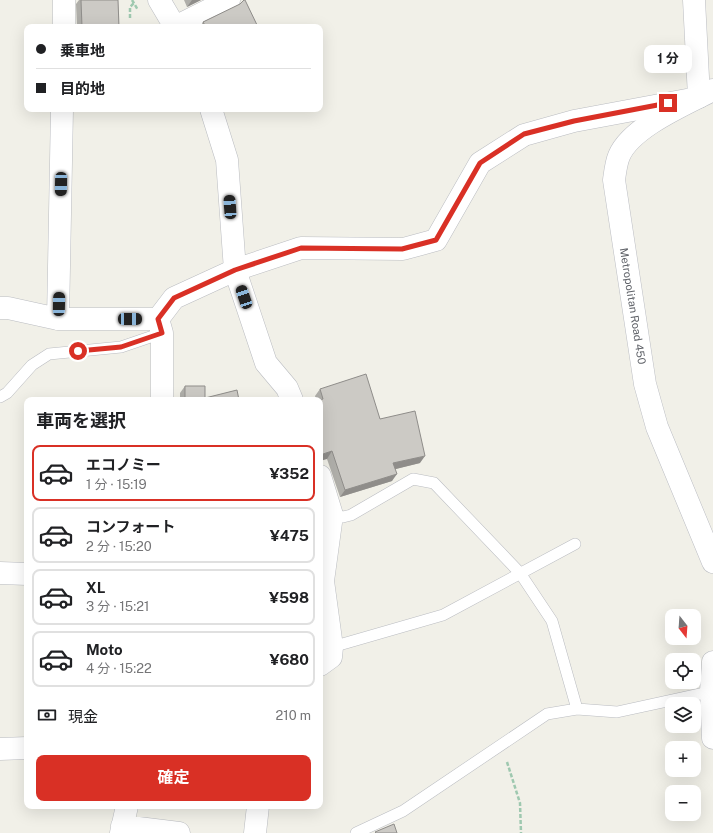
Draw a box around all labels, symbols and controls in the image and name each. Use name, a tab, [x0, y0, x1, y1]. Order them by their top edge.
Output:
text: 乗車地	[60, 42, 105, 59]
callout: 1 分	[644, 45, 692, 73]
text: 1 分	[657, 51, 679, 66]
text: 目的地	[60, 80, 105, 97]
route end	[659, 94, 677, 112]
car	[55, 172, 67, 196]
car	[223, 195, 237, 219]
street label: Metropolitan Road 450	[618, 247, 648, 365]
car	[234, 284, 254, 310]
car	[53, 292, 65, 316]
car	[118, 313, 142, 325]
route start	[69, 342, 87, 360]
text: 車両を選択	[36, 410, 126, 431]
icon: car	[38, 455, 74, 491]
text: エコノミー	[86, 456, 161, 473]
text: ¥352	[269, 465, 309, 482]
text: 1 分 · 15:19	[86, 477, 147, 492]
icon: car	[38, 517, 74, 553]
text: コンフォート	[86, 518, 176, 535]
text: ¥475	[270, 527, 309, 544]
text: 2 分 · 15:20	[86, 539, 152, 554]
icon: car	[38, 579, 74, 615]
text: XL	[86, 579, 105, 596]
text: ¥598	[269, 589, 309, 606]
text: 3 分 · 15:21	[86, 599, 149, 614]
north arrow	[665, 609, 701, 645]
map controls	[665, 609, 701, 821]
icon: car	[38, 641, 74, 677]
text: Moto	[86, 641, 123, 658]
text: ¥680	[270, 651, 309, 668]
button: locate	[665, 653, 701, 689]
text: 4 分 · 15:22	[86, 661, 152, 676]
button: layers	[665, 697, 701, 733]
icon: cash	[36, 704, 58, 726]
text: 現金	[68, 708, 98, 725]
text: 210 m	[276, 708, 311, 723]
button: +	[665, 741, 701, 777]
button: 確定	[36, 755, 311, 801]
button: −	[665, 785, 701, 821]

